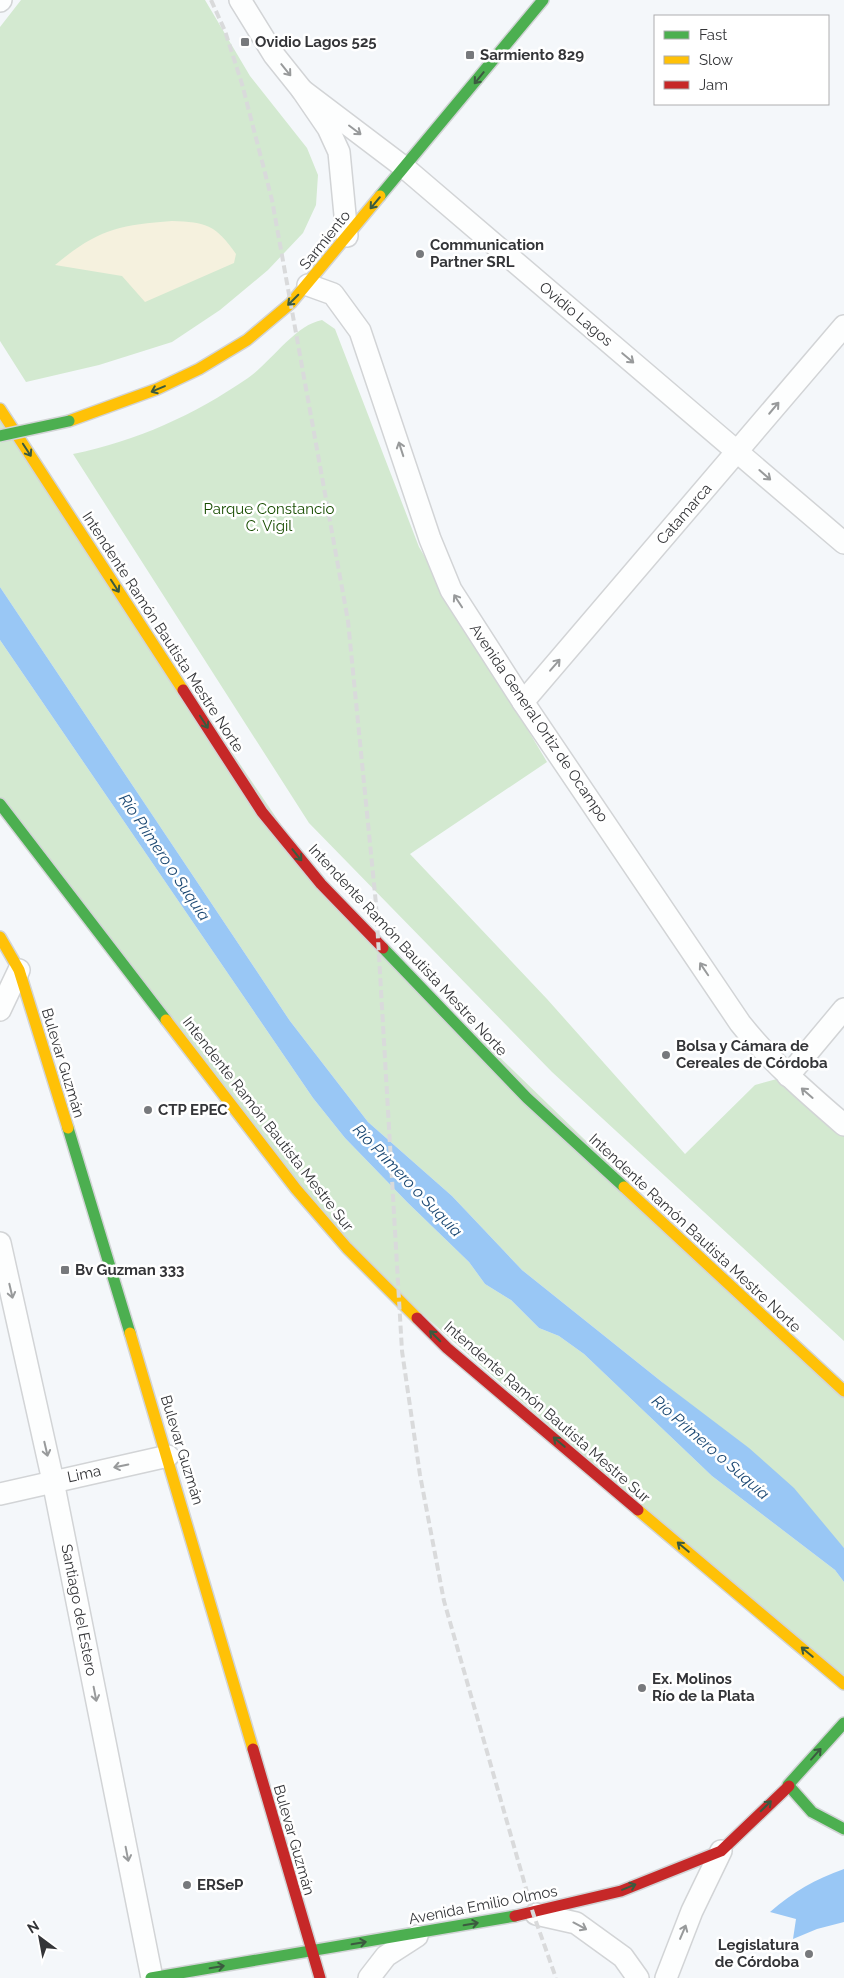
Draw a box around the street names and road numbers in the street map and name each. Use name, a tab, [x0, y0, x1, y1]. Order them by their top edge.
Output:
street label: Sarmiento	[296, 207, 354, 273]
street label: Ovidio Lagos	[536, 278, 616, 350]
street label: Catamarca	[653, 480, 715, 548]
street label: Intendente Ramón Bautista Mestre Norte	[78, 508, 248, 756]
street label: Avenida General Ortiz de Ocampo	[466, 621, 612, 826]
street label: Intendente Ramón Bautista Mestre Norte	[305, 840, 511, 1060]
street label: Bulevar Guzmán	[38, 1006, 88, 1120]
street label: Intendente Ramón Bautista Mestre Sur	[179, 1013, 358, 1235]
street label: Intendente Ramón Bautista Mestre Norte	[585, 1130, 805, 1336]
street label: Intendente Ramón Bautista Mestre Sur	[440, 1318, 654, 1507]
street label: Bulevar Guzmán	[157, 1393, 207, 1507]
street label: Lima	[66, 1462, 102, 1486]
street label: Santiago del Estero	[57, 1542, 101, 1678]
street label: Bulevar Guzmán	[270, 1783, 318, 1897]
street label: Avenida Emilio Olmos	[407, 1882, 559, 1928]

